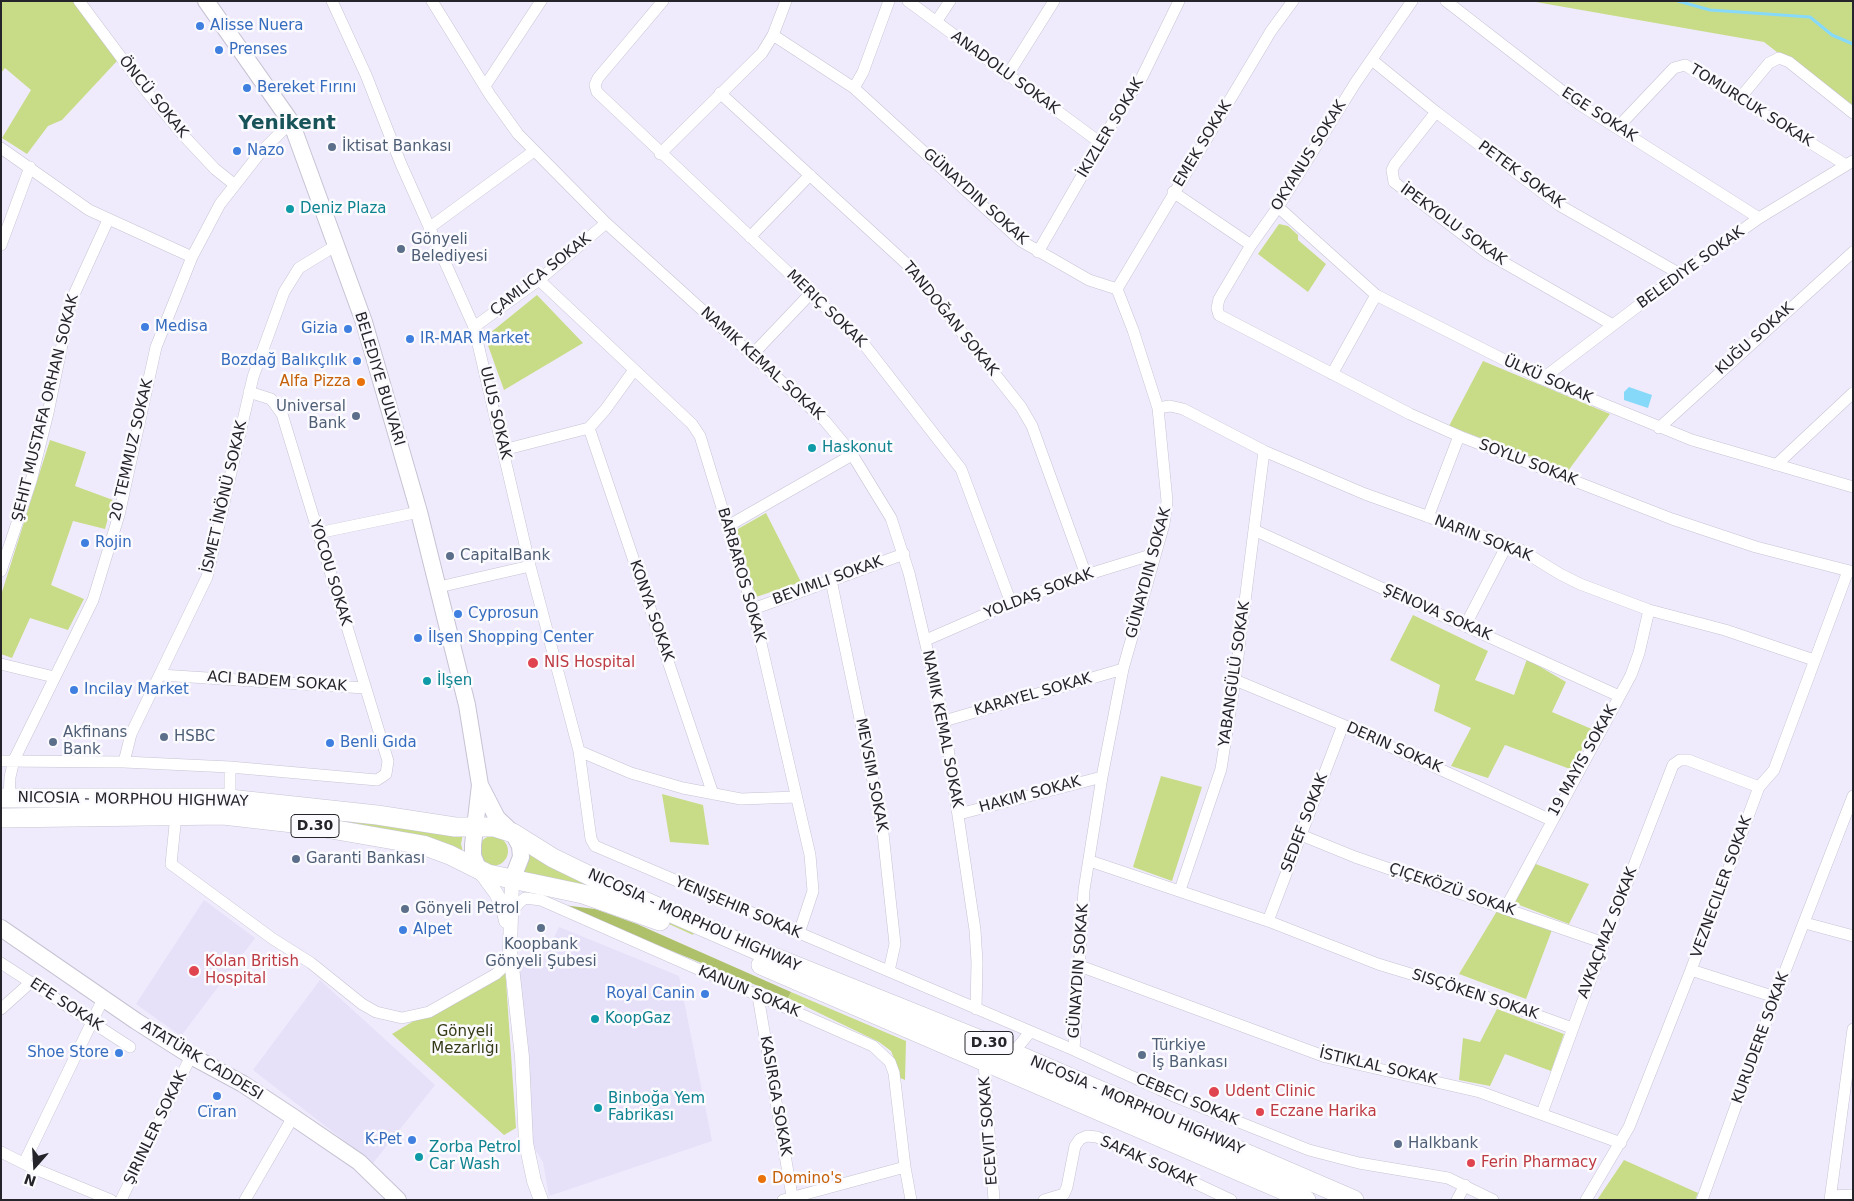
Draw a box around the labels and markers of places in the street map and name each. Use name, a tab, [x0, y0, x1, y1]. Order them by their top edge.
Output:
place label: Alisse Nuera	[210, 17, 304, 35]
marker: Alisse Nuera	[194, 20, 206, 32]
place label: Prenses	[229, 41, 287, 59]
marker: Prenses	[213, 44, 225, 56]
place label: Bereket Fırını	[257, 79, 356, 97]
marker: Bereket Fırını	[241, 82, 253, 94]
place label: İktisat Bankası	[342, 138, 451, 156]
marker: İktisat Bankası	[326, 141, 338, 153]
place label: Nazo	[247, 142, 284, 160]
marker: Nazo	[231, 145, 243, 157]
place label: Deniz Plaza	[300, 200, 387, 218]
marker: Deniz Plaza	[284, 203, 296, 215]
place label: Gönyeli Belediyesi	[411, 231, 488, 266]
marker: Gönyeli Belediyesi	[395, 243, 407, 255]
place label: Medisa	[155, 318, 208, 336]
place label: Gizia	[301, 320, 338, 338]
marker: Medisa	[139, 321, 151, 333]
marker: Gizia	[342, 323, 354, 335]
place label: IR-MAR Market	[420, 330, 530, 348]
marker: IR-MAR Market	[404, 333, 416, 345]
place label: Bozdağ Balıkçılık	[221, 352, 347, 370]
marker: Bozdağ Balıkçılık	[351, 355, 363, 367]
place label: Alfa Pizza	[280, 373, 351, 391]
marker: Alfa Pizza	[355, 376, 367, 388]
place label: Universal Bank	[276, 398, 346, 433]
marker: Universal Bank	[350, 410, 362, 422]
place label: Haskonut	[822, 439, 893, 457]
marker: Haskonut	[806, 442, 818, 454]
place label: Rojin	[95, 534, 132, 552]
marker: Rojin	[79, 537, 91, 549]
place label: CapitalBank	[460, 547, 550, 565]
marker: CapitalBank	[444, 550, 456, 562]
place label: Cyprosun	[468, 605, 539, 623]
marker: Cyprosun	[452, 608, 464, 620]
place label: İlşen Shopping Center	[428, 629, 594, 647]
marker: İlşen Shopping Center	[412, 632, 424, 644]
place label: NIS Hospital	[544, 654, 635, 672]
marker: NIS Hospital	[526, 656, 540, 670]
place label: İlşen	[437, 672, 472, 690]
marker: İlşen	[421, 675, 433, 687]
place label: Incilay Market	[84, 681, 189, 699]
marker: Incilay Market	[68, 684, 80, 696]
place label: Akfinans Bank	[63, 724, 127, 759]
place label: HSBC	[174, 728, 215, 746]
marker: HSBC	[158, 731, 170, 743]
place label: Benli Gıda	[340, 734, 417, 752]
marker: Akfinans Bank	[47, 736, 59, 748]
marker: Benli Gıda	[324, 737, 336, 749]
place label: Garanti Bankası	[306, 850, 425, 868]
marker: Garanti Bankası	[290, 853, 302, 865]
place label: Gönyeli Petrol	[415, 900, 519, 918]
marker: Gönyeli Petrol	[399, 903, 411, 915]
place label: Alpet	[413, 921, 452, 939]
marker: Koopbank Gönyeli Şubesi	[535, 922, 547, 934]
marker: Alpet	[397, 924, 409, 936]
place label: Koopbank Gönyeli Şubesi	[485, 936, 597, 971]
place label: Kolan British Hospital	[205, 953, 299, 988]
marker: Kolan British Hospital	[187, 964, 201, 978]
place label: Royal Canin	[606, 985, 695, 1003]
marker: Royal Canin	[699, 988, 711, 1000]
place label: KoopGaz	[605, 1010, 671, 1028]
marker: KoopGaz	[589, 1013, 601, 1025]
place label: Türkiye İş Bankası	[1152, 1037, 1228, 1072]
place label: Shoe Store	[27, 1044, 109, 1062]
marker: Shoe Store	[113, 1047, 125, 1059]
marker: Türkiye İş Bankası	[1136, 1049, 1148, 1061]
place label: Udent Clinic	[1225, 1083, 1316, 1101]
marker: Udent Clinic	[1207, 1085, 1221, 1099]
marker: Cïran	[211, 1090, 223, 1102]
place label: Binboğa Yem Fabrikası	[608, 1090, 705, 1125]
marker: Binboğa Yem Fabrikası	[592, 1102, 604, 1114]
place label: Eczane Harika	[1270, 1103, 1377, 1121]
place label: Cïran	[197, 1104, 237, 1122]
marker: Eczane Harika	[1254, 1106, 1266, 1118]
place label: K-Pet	[365, 1131, 402, 1149]
marker: K-Pet	[406, 1134, 418, 1146]
place label: Halkbank	[1408, 1135, 1478, 1153]
marker: Halkbank	[1392, 1138, 1404, 1150]
place label: Zorba Petrol Car Wash	[429, 1139, 521, 1174]
marker: Zorba Petrol Car Wash	[413, 1151, 425, 1163]
place label: Ferin Pharmacy	[1481, 1154, 1597, 1172]
marker: Ferin Pharmacy	[1465, 1157, 1477, 1169]
place label: Domino's	[772, 1170, 842, 1188]
marker: Domino's	[756, 1173, 768, 1185]

